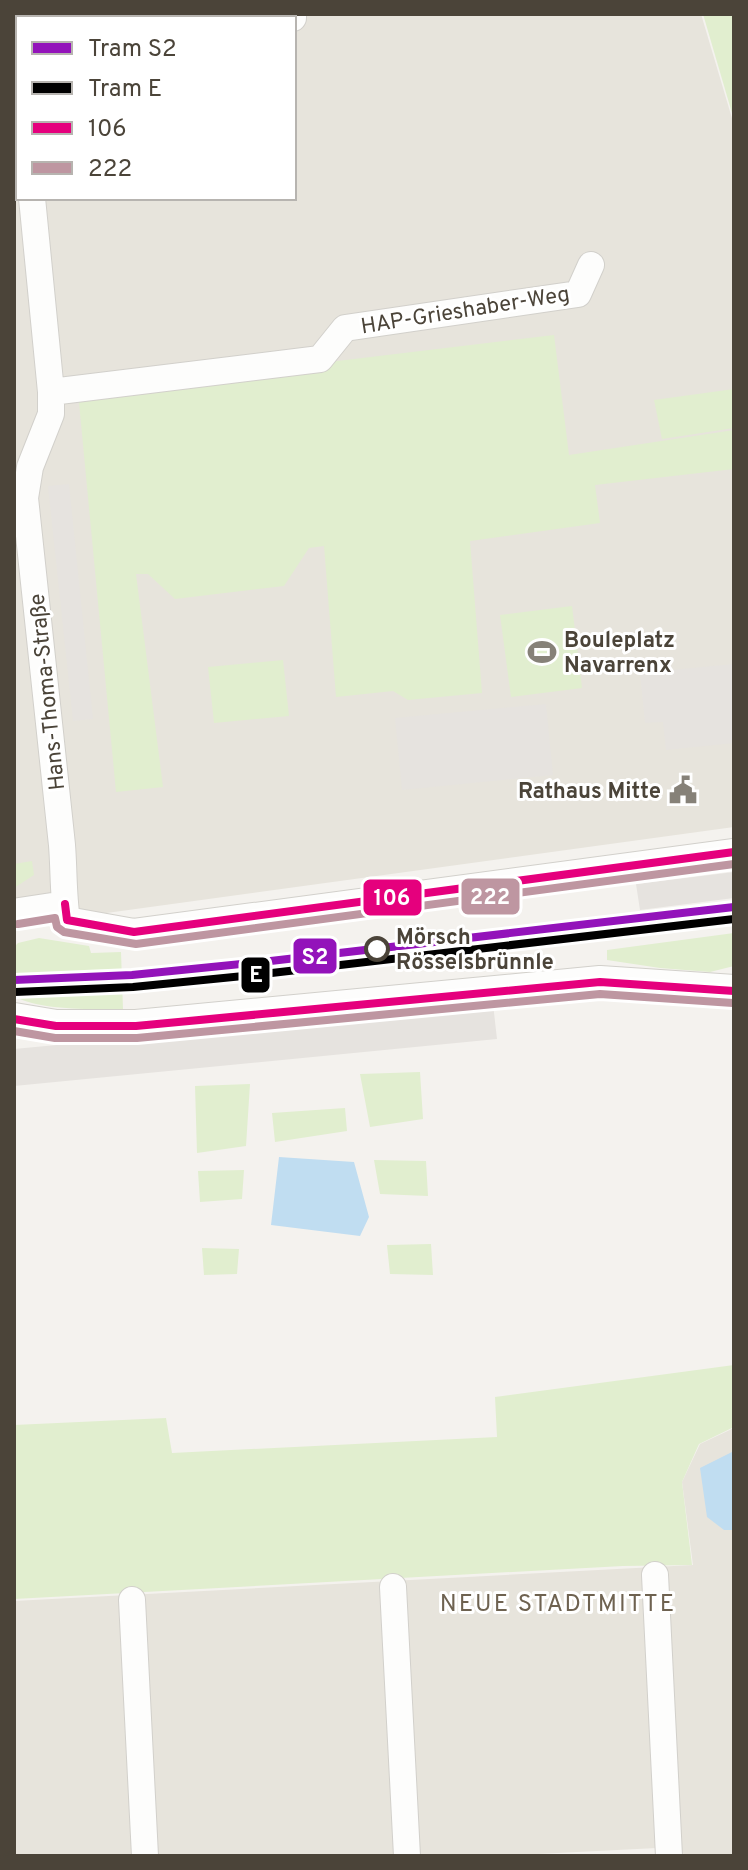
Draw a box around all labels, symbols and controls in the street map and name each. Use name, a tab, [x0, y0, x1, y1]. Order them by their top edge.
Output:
legend	[16, 16, 296, 200]
text: Tram S2	[88, 35, 177, 65]
text: Tram E	[88, 75, 162, 105]
text: 106	[88, 115, 127, 145]
text: 222	[88, 155, 132, 185]
street label: HAP-Grieshaber-Weg	[359, 282, 572, 341]
street label: Hans-Thoma-Straße	[25, 592, 72, 791]
place label: Bouleplatz Navarrenx	[564, 628, 675, 680]
sports icon: Bouleplatz Navarrenx	[527, 637, 557, 667]
public building icon: Rathaus Mitte	[668, 775, 698, 805]
place label: Rathaus Mitte	[518, 779, 661, 806]
line badge: 222	[460, 877, 521, 916]
line badge: 106	[362, 878, 423, 917]
text: 222	[470, 885, 510, 912]
text: 106	[374, 886, 410, 913]
place label: Mörsch Rösselsbrünnle	[396, 925, 554, 977]
line badge: S2	[292, 937, 338, 975]
marker: Mörsch Rösselsbrünnle	[365, 937, 389, 961]
text: S2	[302, 945, 328, 972]
line badge: E	[240, 956, 271, 994]
text: E	[249, 963, 263, 990]
district label: NEUE STADTMITTE	[440, 1590, 676, 1620]

